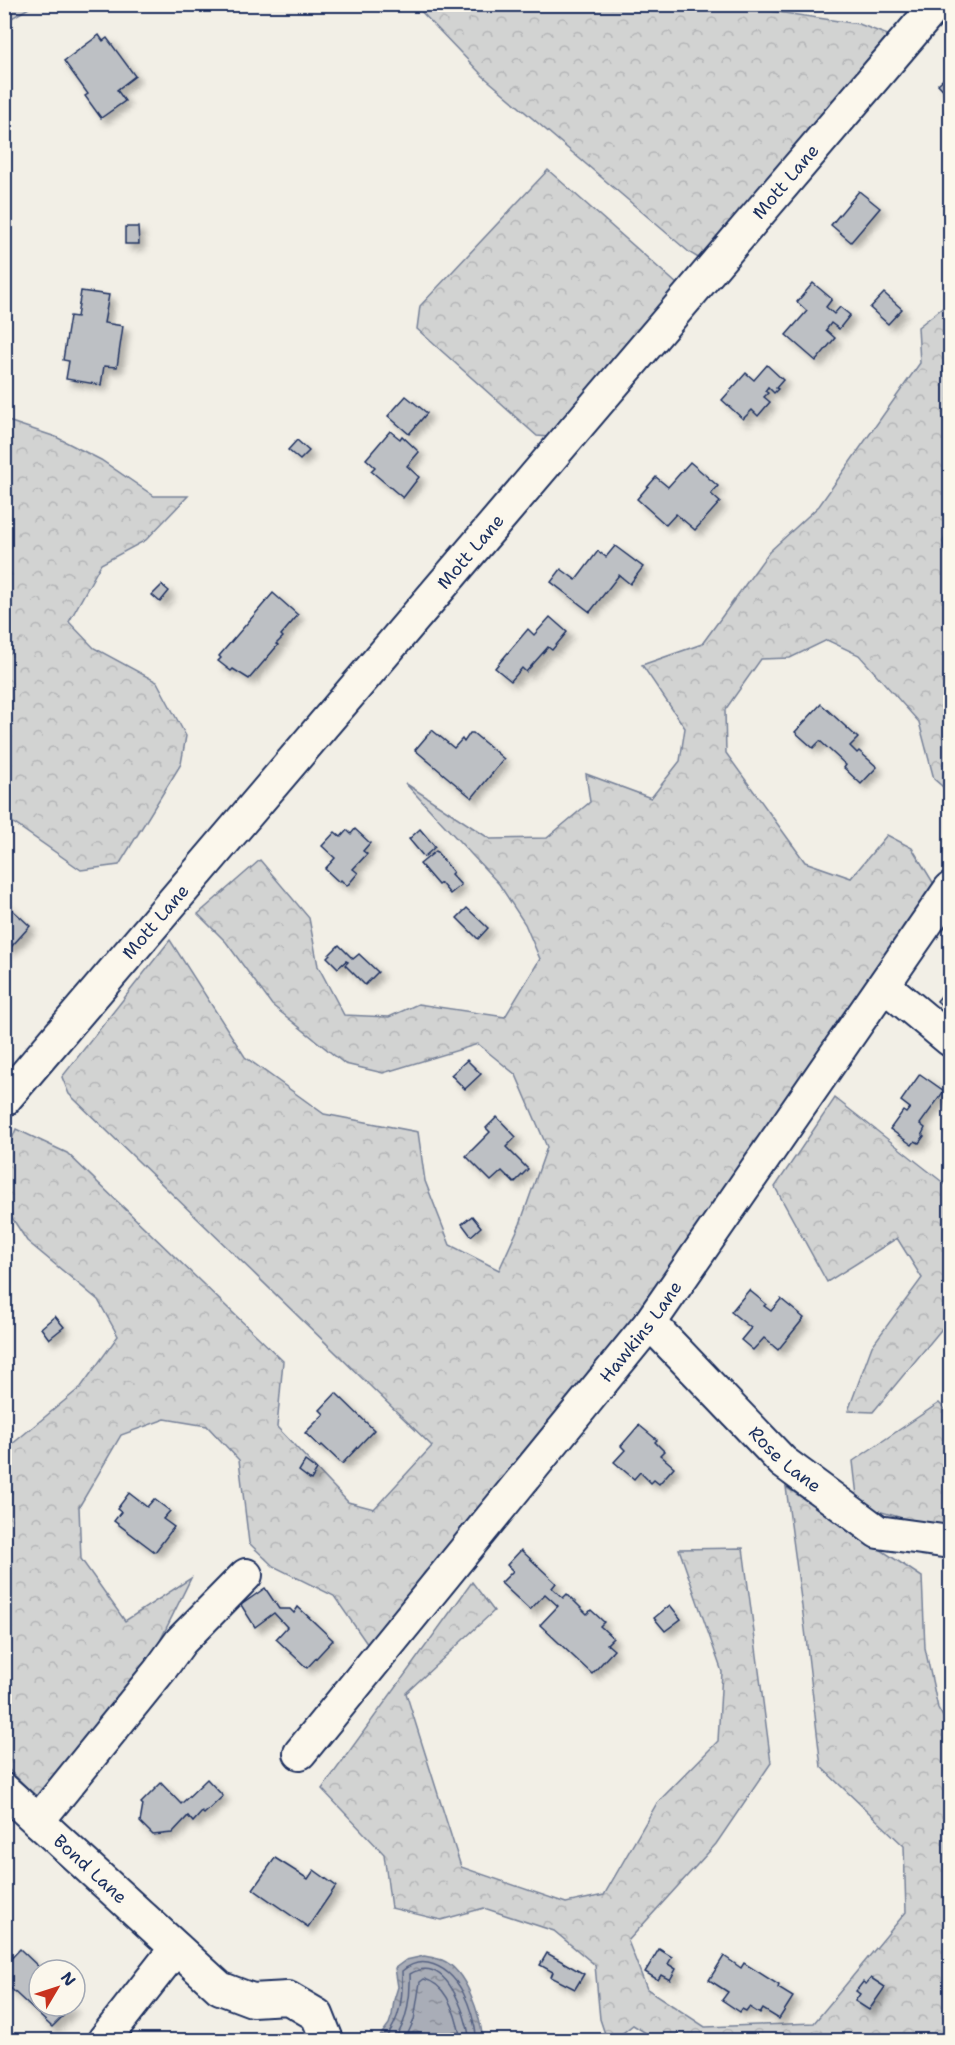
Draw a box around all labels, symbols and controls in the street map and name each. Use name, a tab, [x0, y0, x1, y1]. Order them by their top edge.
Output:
street label: Mott Lane	[747, 139, 825, 224]
street label: Mott Lane	[432, 509, 510, 594]
street label: Mott Lane	[117, 879, 194, 964]
street label: Hawkins Lane	[594, 1276, 687, 1388]
street label: Rose Lane	[743, 1421, 826, 1498]
street label: Bond Lane	[48, 1829, 132, 1909]
north arrow	[27, 1958, 87, 2018]
text: N	[56, 1967, 80, 1990]

